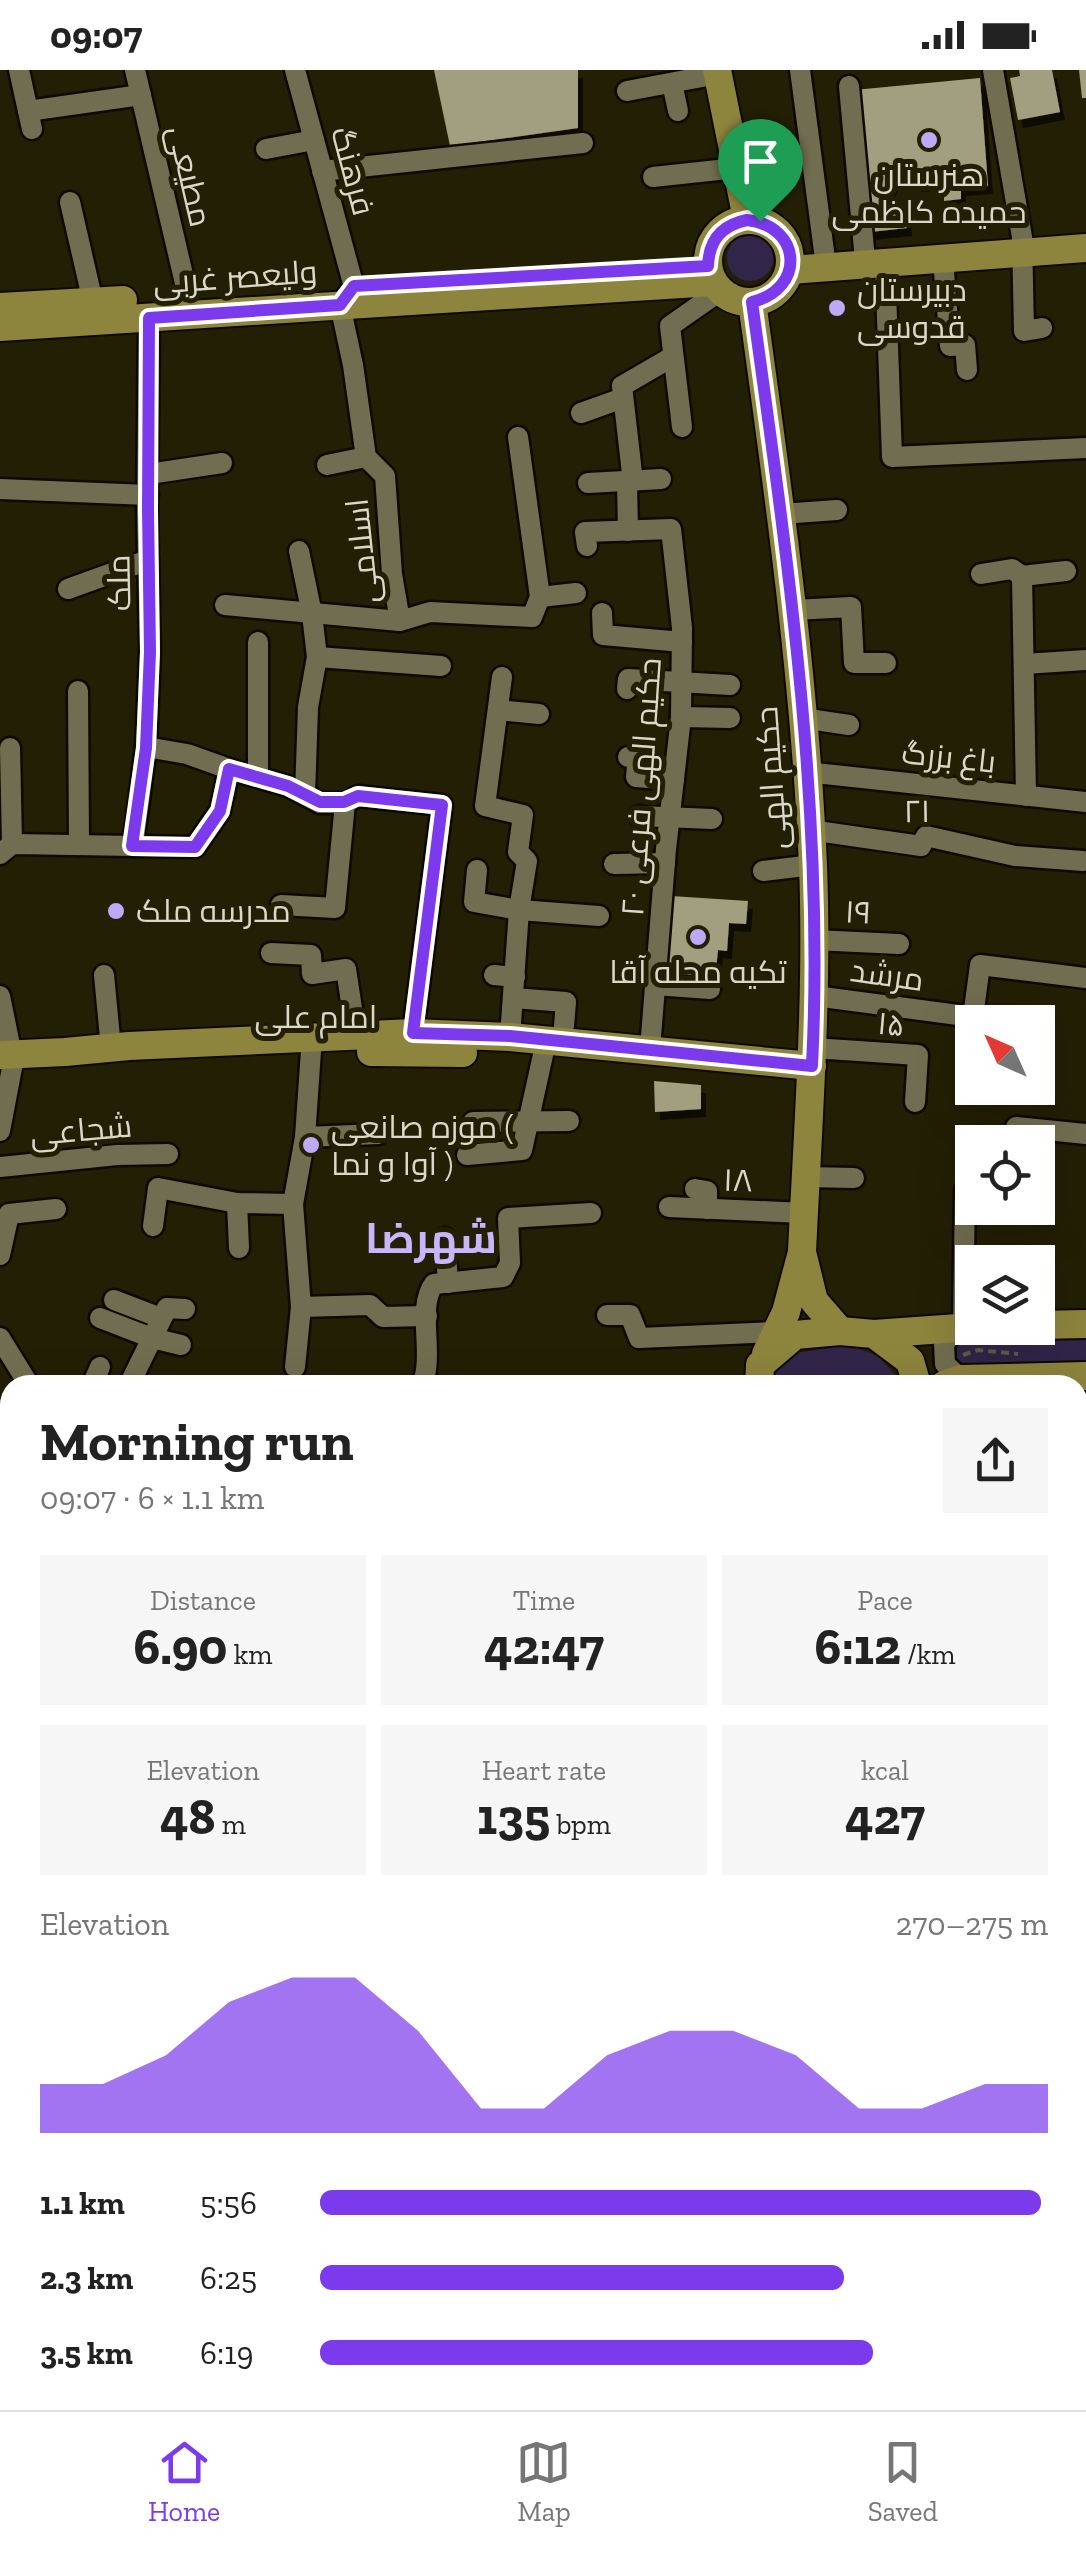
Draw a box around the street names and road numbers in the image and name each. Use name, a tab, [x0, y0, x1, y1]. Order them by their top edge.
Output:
street label: مطیعی	[160, 122, 220, 230]
street label: فرهنگ	[323, 123, 383, 219]
street label: ولیعصر غربی	[152, 252, 318, 302]
street label: اسلامی	[338, 497, 386, 605]
street label: ملک	[100, 554, 138, 612]
street label: حکیم الهی فرعی ۲۰	[613, 656, 672, 918]
street label: حکیم الهی	[747, 705, 798, 851]
street label: باغ بزرگ	[900, 733, 998, 784]
street label: ۲۱	[903, 792, 931, 830]
street label: ۱۹	[844, 892, 872, 932]
street label: مرشد	[848, 951, 926, 999]
street label: امام علی	[255, 998, 377, 1039]
street label: ۱۵	[876, 1004, 906, 1044]
street label: شجاعی	[28, 1107, 134, 1153]
street label: ۱۸	[722, 1160, 754, 1200]

